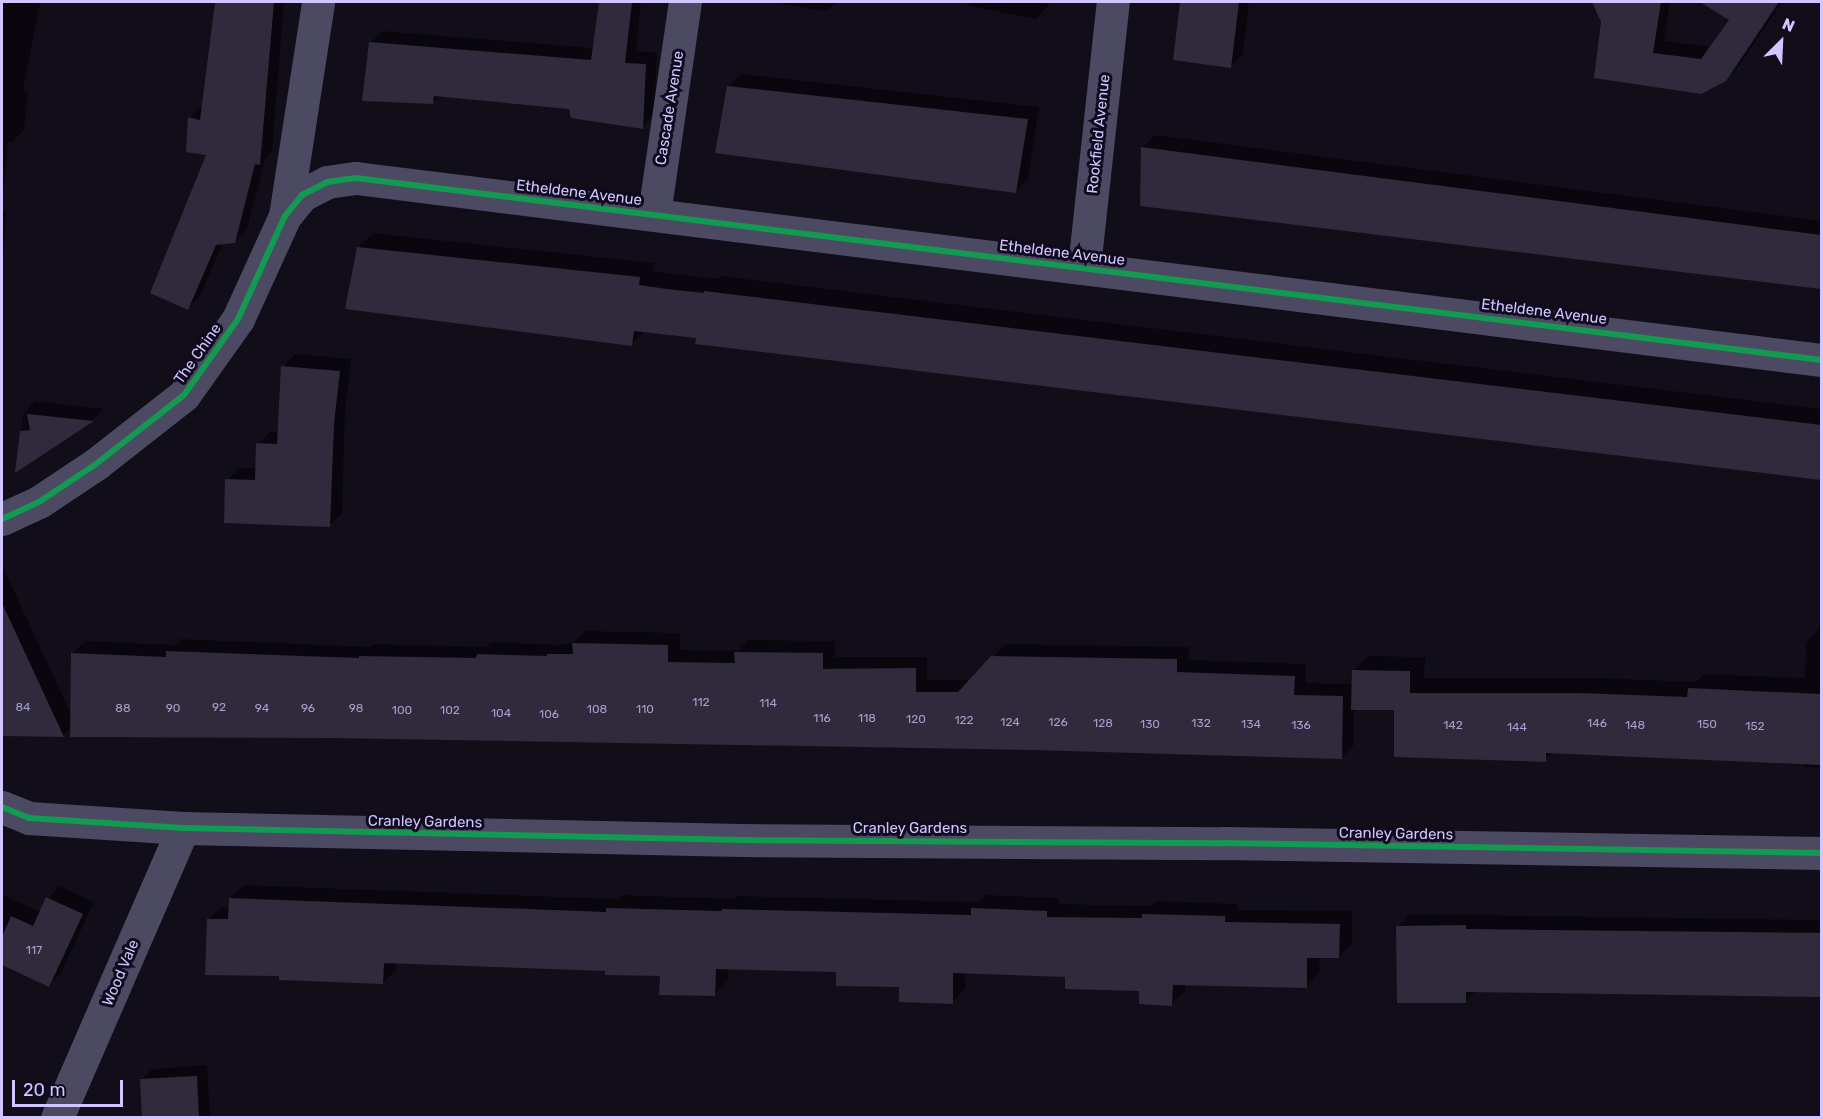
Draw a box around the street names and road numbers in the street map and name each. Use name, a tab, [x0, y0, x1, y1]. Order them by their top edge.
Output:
street label: Cascade Avenue	[652, 49, 688, 167]
street label: Rookfield Avenue	[1084, 73, 1114, 195]
street label: Etheldene Avenue	[515, 176, 643, 210]
street label: Etheldene Avenue	[998, 236, 1126, 270]
street label: Etheldene Avenue	[1480, 295, 1608, 329]
street label: The Chine	[171, 320, 225, 388]
street label: Cranley Gardens	[367, 812, 483, 832]
street label: Cranley Gardens	[853, 820, 967, 838]
street label: Cranley Gardens	[1338, 824, 1454, 844]
street label: Wood Vale	[99, 937, 143, 1009]

